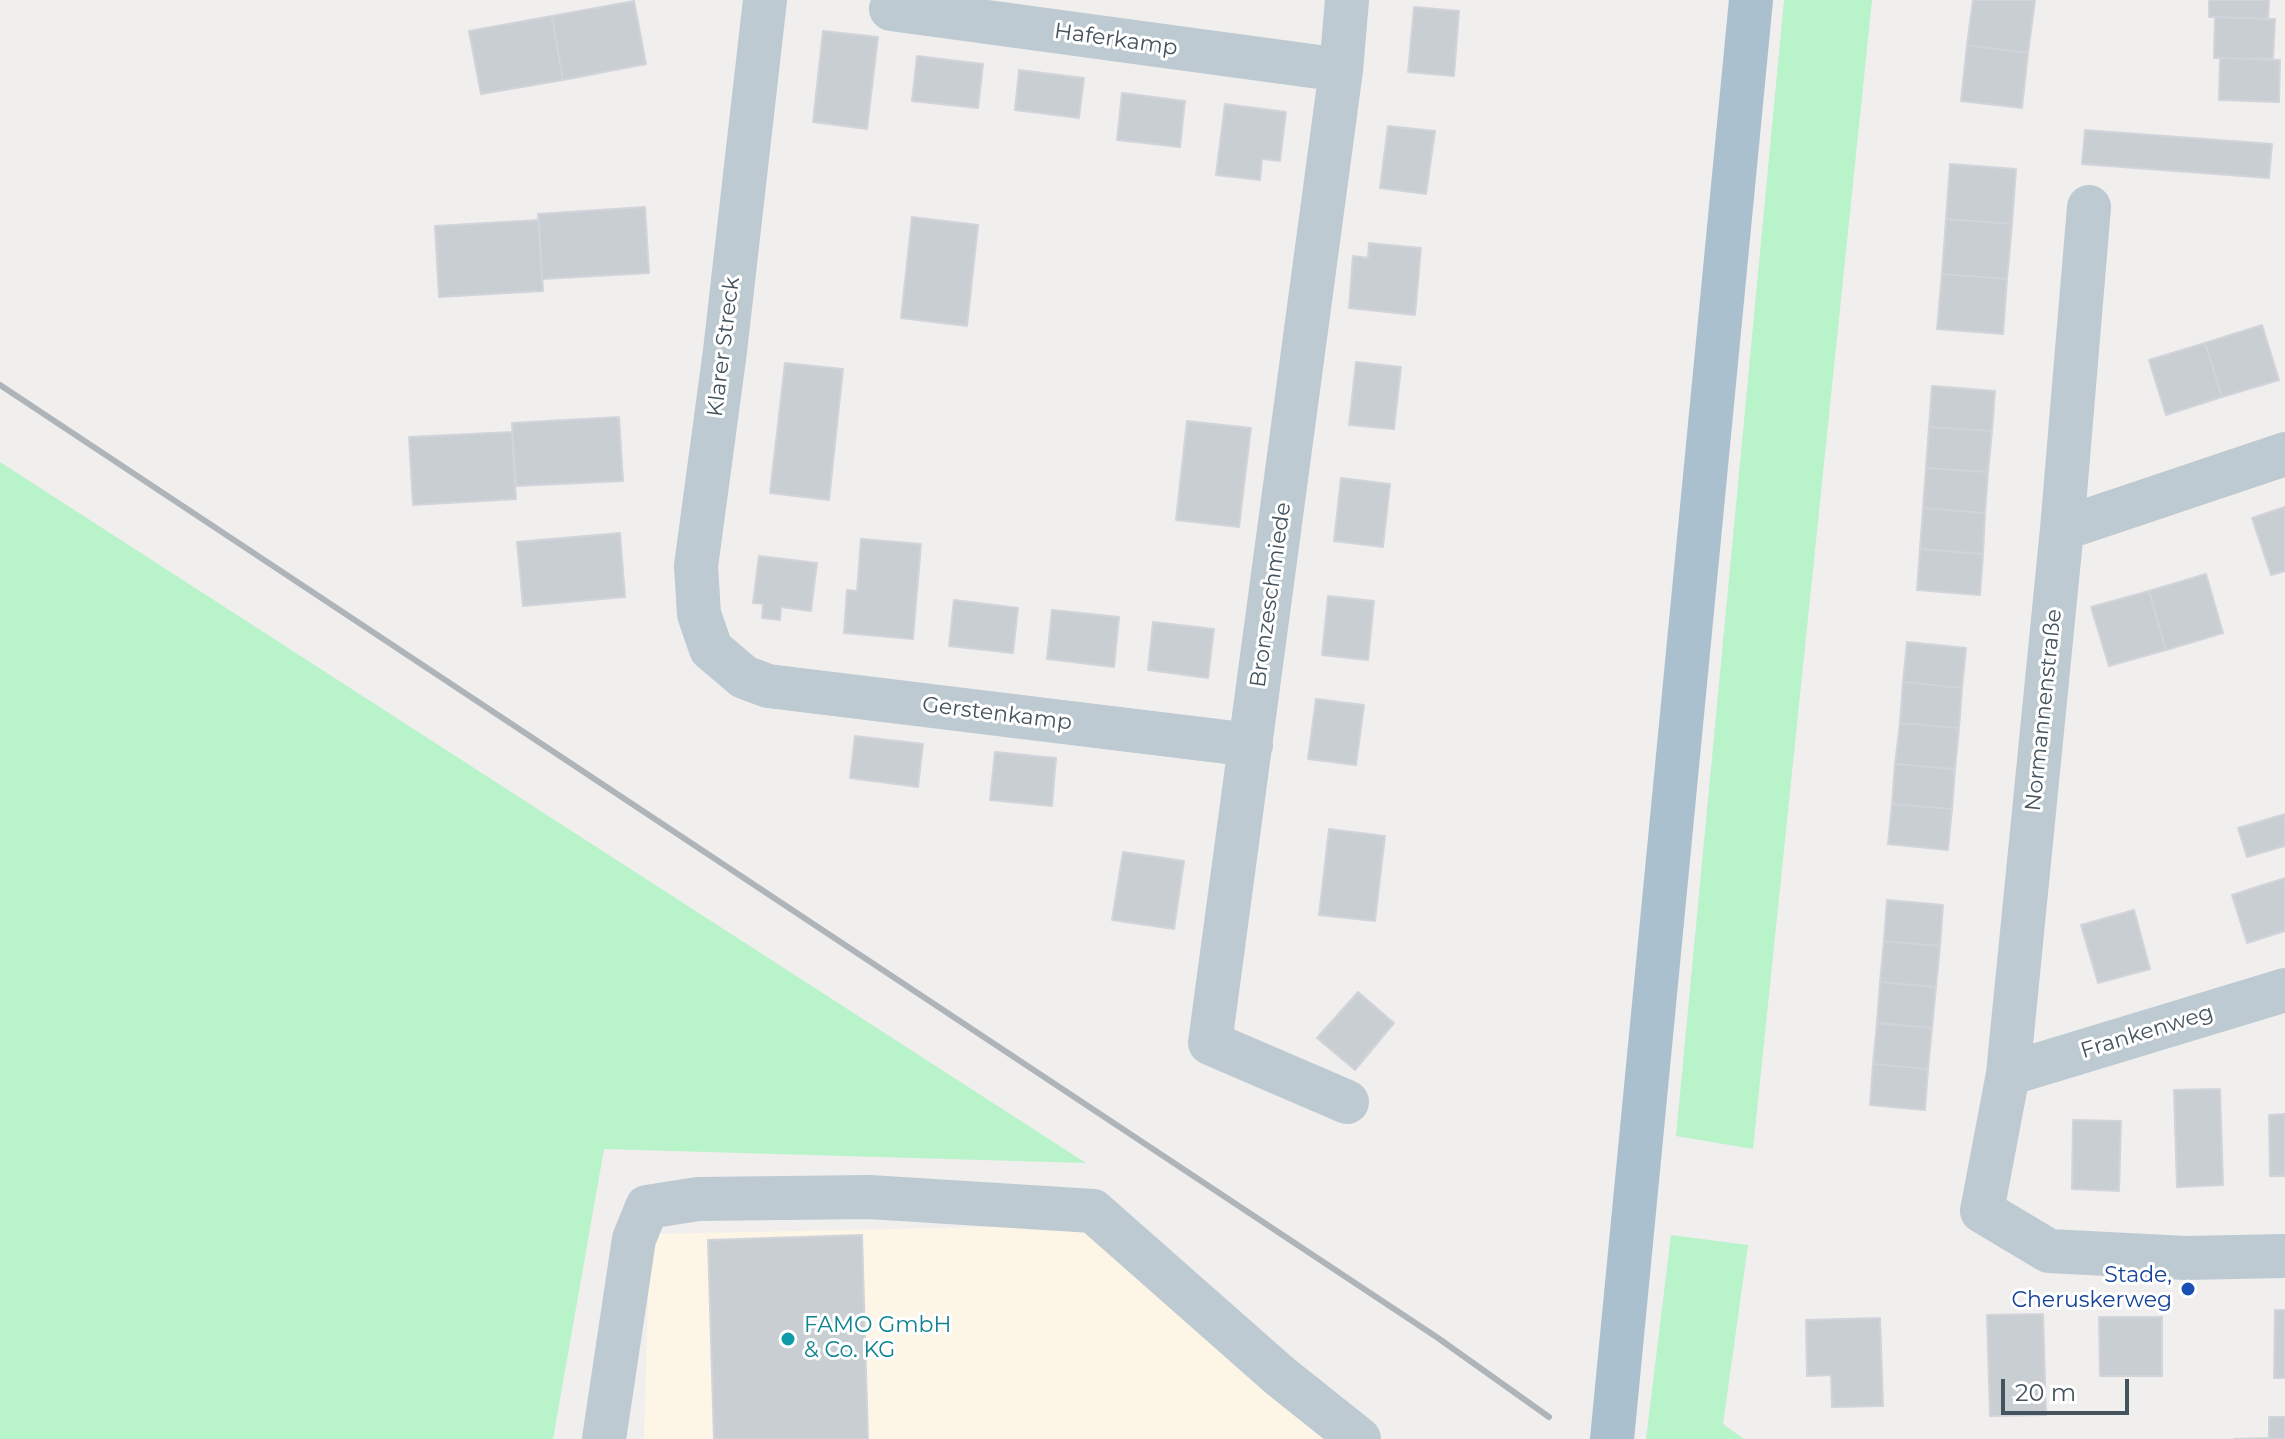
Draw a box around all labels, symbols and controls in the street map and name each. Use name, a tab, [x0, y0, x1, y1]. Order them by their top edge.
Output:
street label: Haferkamp	[1053, 18, 1179, 62]
street label: Klarer Streck	[702, 276, 746, 418]
street label: Bronzeschmiede	[1245, 501, 1297, 689]
street label: Normannenstraße	[2020, 608, 2068, 812]
street label: Gerstenkamp	[921, 692, 1073, 736]
street label: Frankenweg	[2077, 999, 2217, 1065]
place label: Stade, Cheruskerweg	[2011, 1263, 2172, 1314]
marker: Stade, Cheruskerweg	[2179, 1280, 2197, 1298]
place label: FAMO GmbH & Co. KG	[804, 1313, 951, 1364]
marker: FAMO GmbH & Co. KG	[779, 1330, 797, 1348]
scale bar	[2005, 1363, 2133, 1413]
text: 20 m	[2015, 1378, 2076, 1407]

